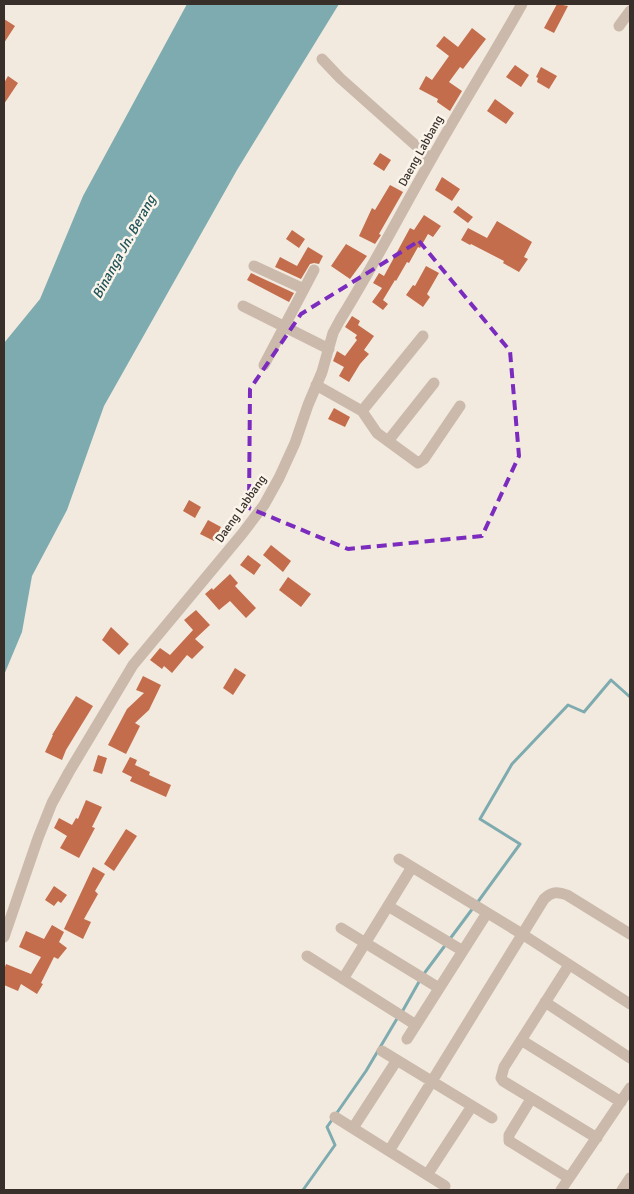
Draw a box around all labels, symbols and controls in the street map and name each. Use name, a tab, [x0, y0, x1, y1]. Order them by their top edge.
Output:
street label: Daeng Labbang	[395, 113, 447, 189]
water label: Binanga Jn. Berang	[89, 191, 160, 302]
street label: Daeng Labbang	[212, 472, 270, 546]

